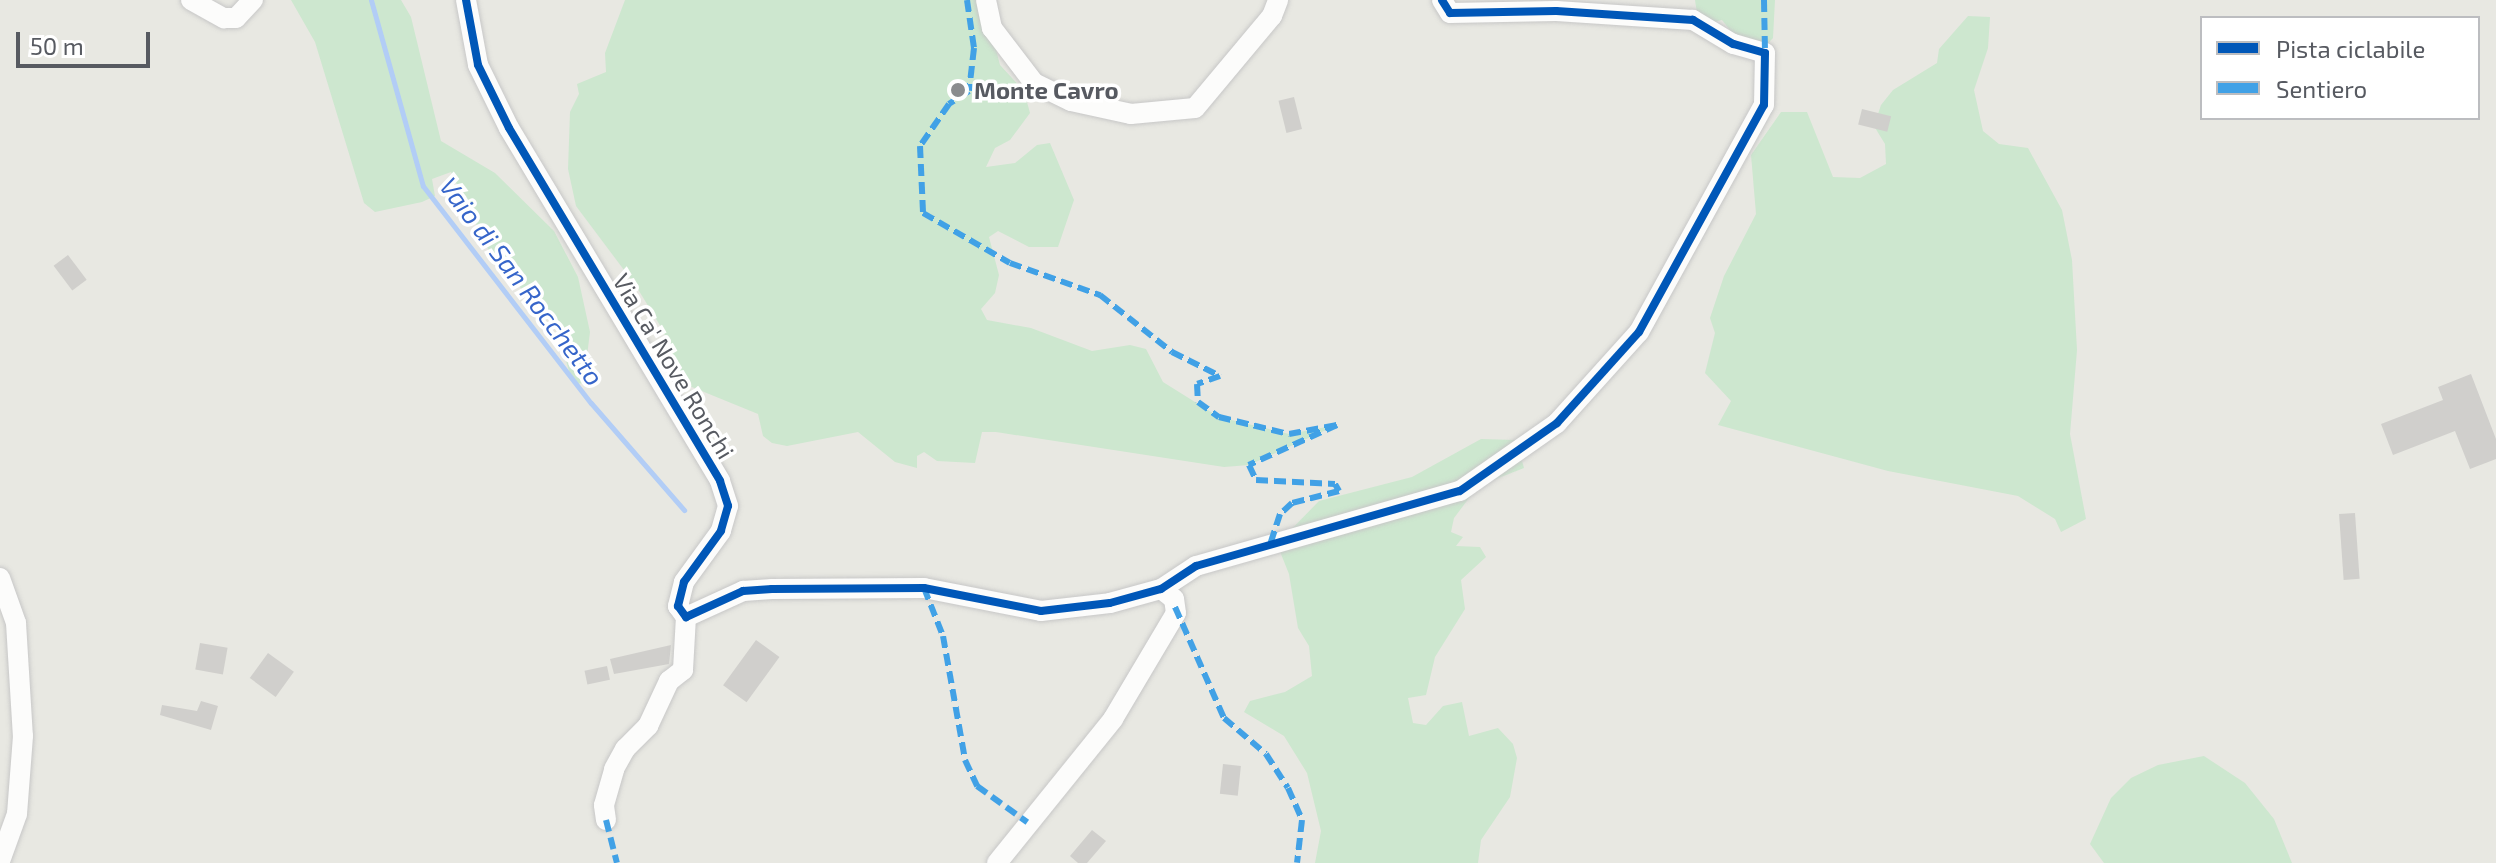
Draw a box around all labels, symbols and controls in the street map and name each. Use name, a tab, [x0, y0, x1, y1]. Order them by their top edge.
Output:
scale bar	[20, 16, 154, 66]
legend	[2200, 16, 2480, 120]
text: 50 m	[30, 31, 84, 60]
text: Pista ciclabile	[2276, 34, 2425, 63]
text: Sentiero	[2276, 74, 2367, 103]
place label: Monte Cavro	[974, 76, 1119, 104]
marker: Monte Cavro	[949, 81, 967, 99]
water label: Vaio di San Rocchetto	[433, 171, 611, 391]
street label: Via Ca' Nove Ronchi	[607, 268, 741, 464]

